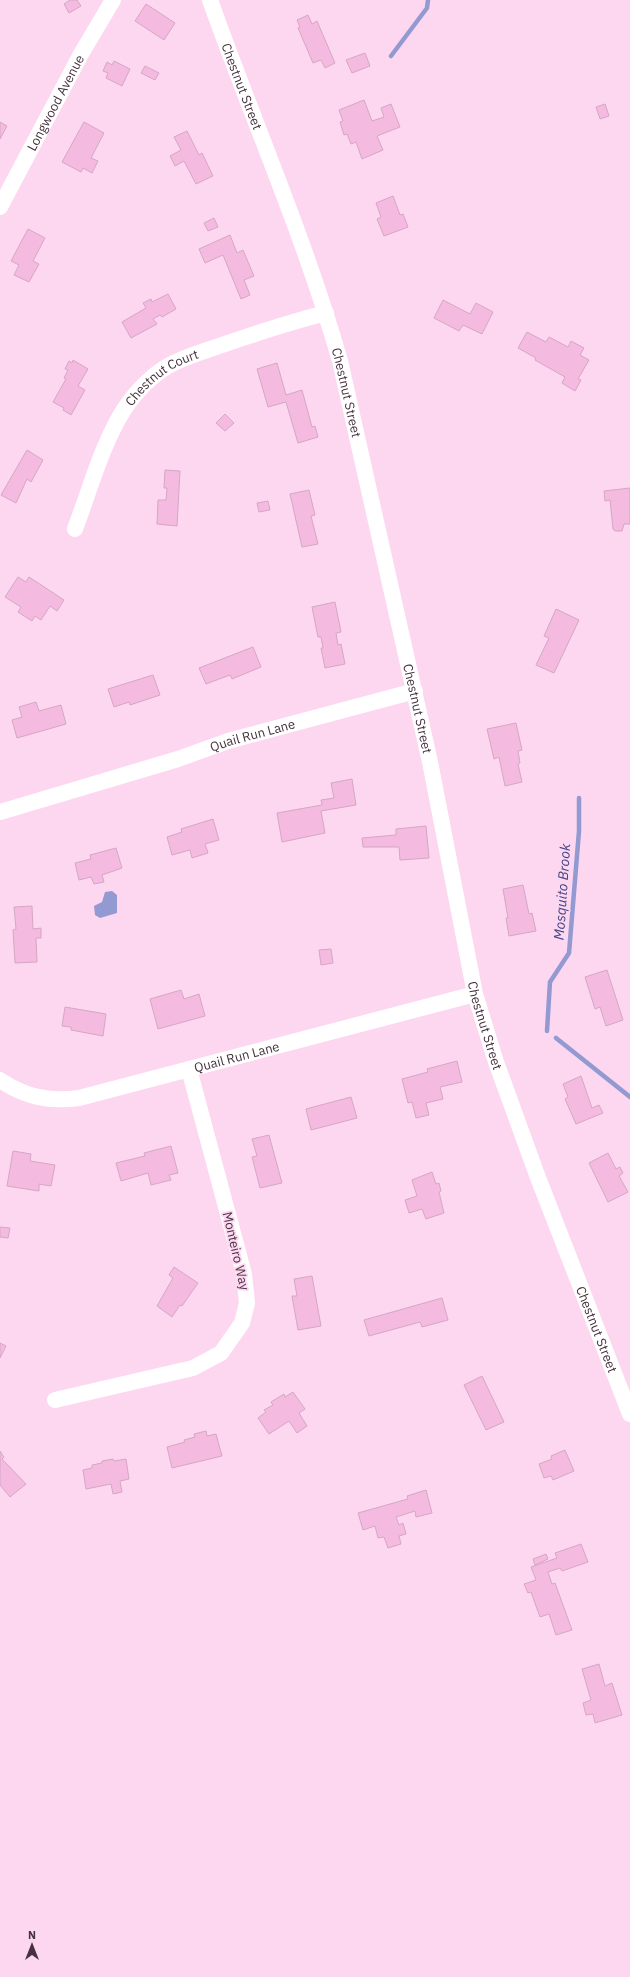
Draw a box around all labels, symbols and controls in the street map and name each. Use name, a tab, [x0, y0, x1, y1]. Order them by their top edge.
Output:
street label: Chestnut Street	[218, 40, 266, 132]
street label: Longwood Avenue	[23, 52, 88, 154]
street label: Chestnut Court	[121, 345, 200, 409]
street label: Chestnut Street	[328, 346, 365, 439]
street label: Chestnut Street	[400, 662, 436, 755]
street label: Quail Run Lane	[208, 715, 297, 755]
water label: Mosquito Brook	[550, 842, 574, 941]
street label: Chestnut Street	[464, 980, 507, 1072]
street label: Quail Run Lane	[192, 1037, 281, 1076]
street label: Monteiro Way	[219, 1210, 253, 1292]
street label: Chestnut Street	[572, 1283, 622, 1375]
north arrow	[12, 1925, 52, 1965]
text: N	[28, 1928, 36, 1942]

